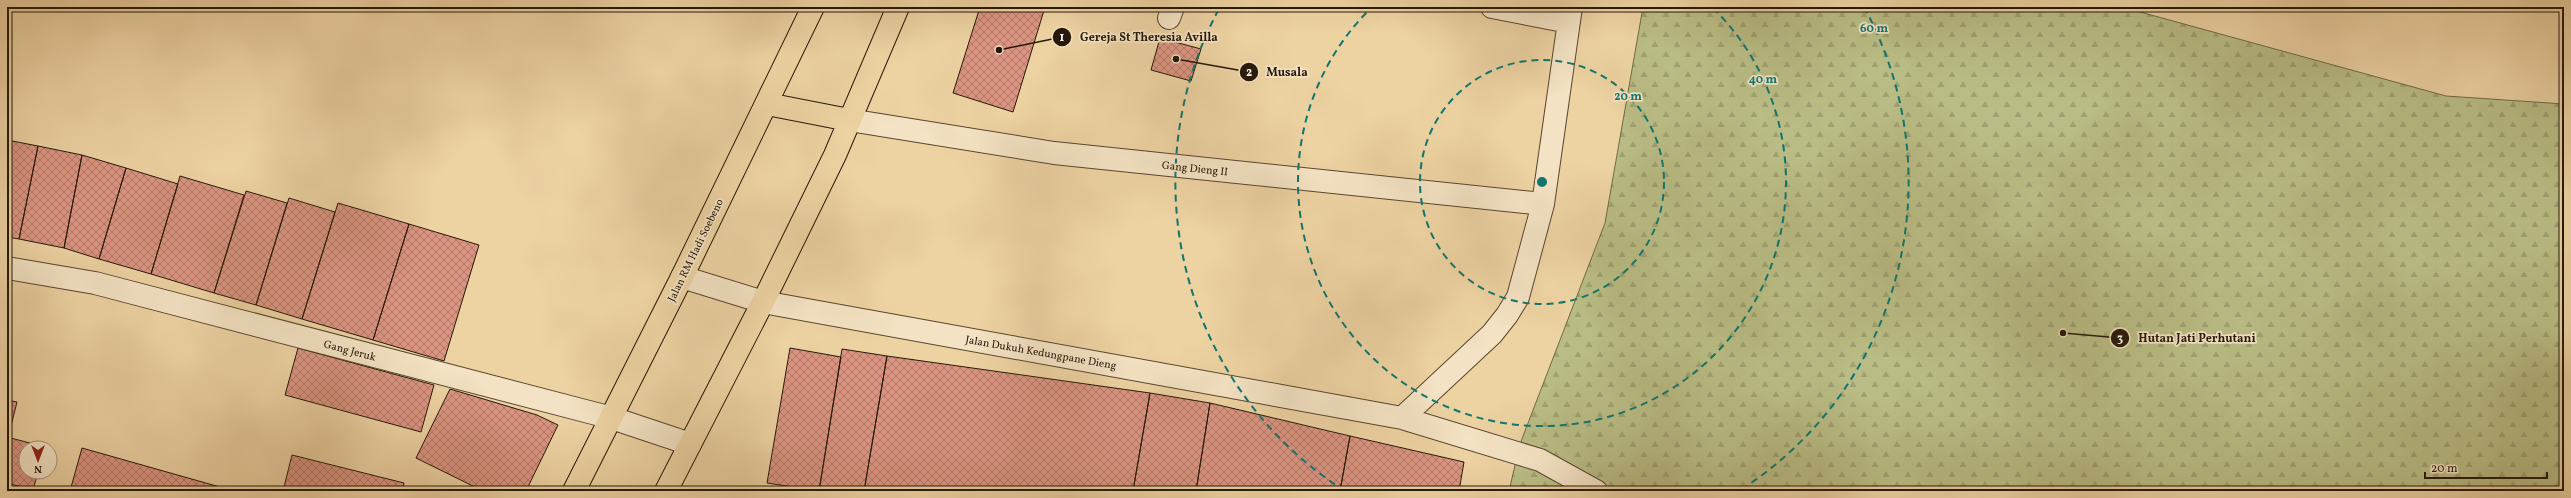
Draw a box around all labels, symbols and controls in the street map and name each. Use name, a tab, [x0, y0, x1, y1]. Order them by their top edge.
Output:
text: 60 m	[1860, 21, 1888, 37]
callout: Gereja St Theresia Avilla	[1052, 25, 1226, 49]
text: 1	[1060, 30, 1065, 46]
text: Gereja St Theresia Avilla	[1080, 30, 1218, 46]
callout: Musala	[1239, 60, 1316, 84]
text: 2	[1246, 65, 1252, 81]
text: Musala	[1266, 65, 1308, 81]
text: 40 m	[1749, 72, 1778, 88]
text: 20 m	[1614, 89, 1642, 105]
street label: Gang Dieng II	[1161, 159, 1229, 180]
centre of rings	[1535, 175, 1549, 189]
street label: Jalan RM Hadi Soebeno	[665, 197, 728, 305]
callout: Hutan Jati Perhutani	[2110, 326, 2264, 350]
text: 3	[2117, 331, 2123, 347]
text: Hutan Jati Perhutani	[2138, 331, 2256, 347]
street label: Jalan Dukuh Kedungpane Dieng	[964, 333, 1118, 374]
street label: Gang Jeruk	[322, 337, 377, 366]
north arrow	[18, 440, 58, 480]
scale bar	[2425, 454, 2547, 480]
text: N	[34, 461, 42, 476]
text: 20 m	[2431, 461, 2458, 477]

